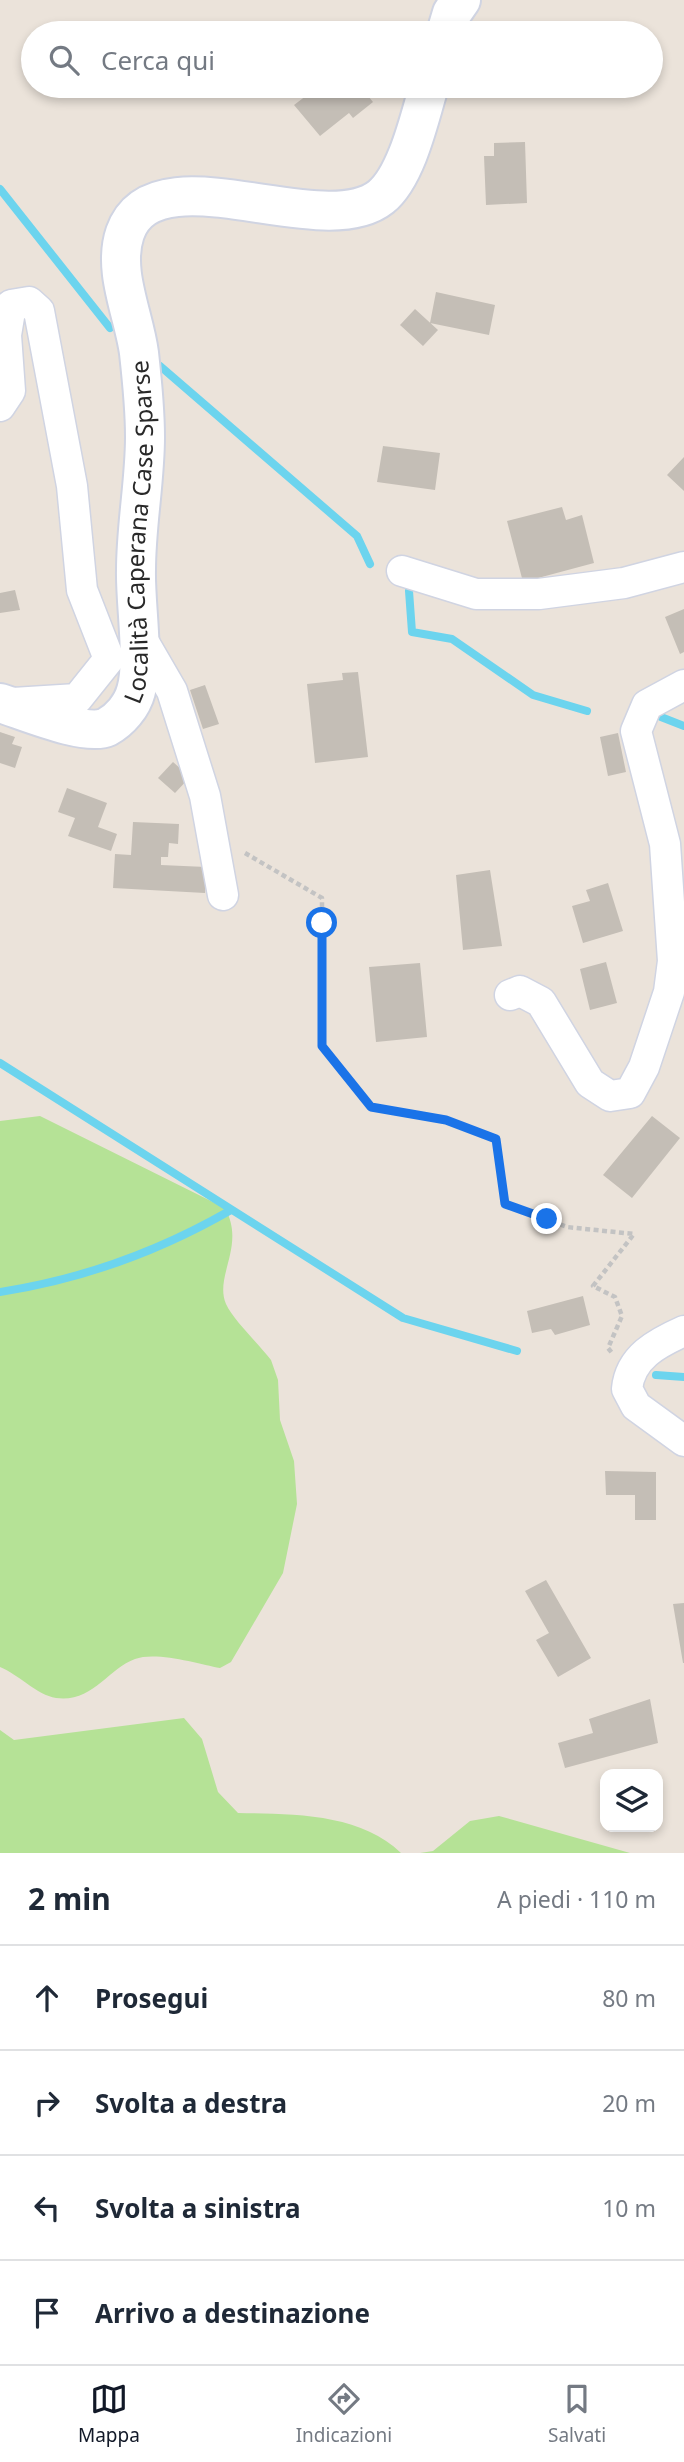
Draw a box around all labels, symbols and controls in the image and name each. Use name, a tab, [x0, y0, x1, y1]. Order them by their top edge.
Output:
search box	[21, 21, 663, 98]
icon: search	[45, 41, 83, 79]
text: Cerca qui	[101, 42, 215, 78]
street label: Località Caperana Case Sparse	[115, 359, 160, 708]
route start	[306, 907, 337, 938]
route end	[531, 1203, 562, 1234]
map controls	[600, 1769, 663, 1832]
button: layers	[600, 1769, 663, 1832]
text: 2 min	[28, 1878, 111, 1919]
text: A piedi · 110 m	[497, 1883, 656, 1915]
icon: ahead	[28, 1979, 66, 2017]
text: Prosegui	[95, 1980, 208, 2016]
text: 80 m	[602, 1982, 656, 2014]
icon: right	[28, 2084, 66, 2122]
text: Svolta a destra	[95, 2085, 287, 2121]
text: 20 m	[602, 2087, 656, 2119]
icon: left	[28, 2189, 66, 2227]
text: Svolta a sinistra	[95, 2190, 301, 2226]
text: 10 m	[602, 2192, 656, 2224]
icon: arrive	[28, 2294, 66, 2332]
text: Arrivo a destinazione	[95, 2295, 370, 2331]
tab: Mappa	[78, 2380, 140, 2448]
tab: Indicazioni	[296, 2380, 392, 2448]
tab: Salvati	[548, 2380, 606, 2448]

